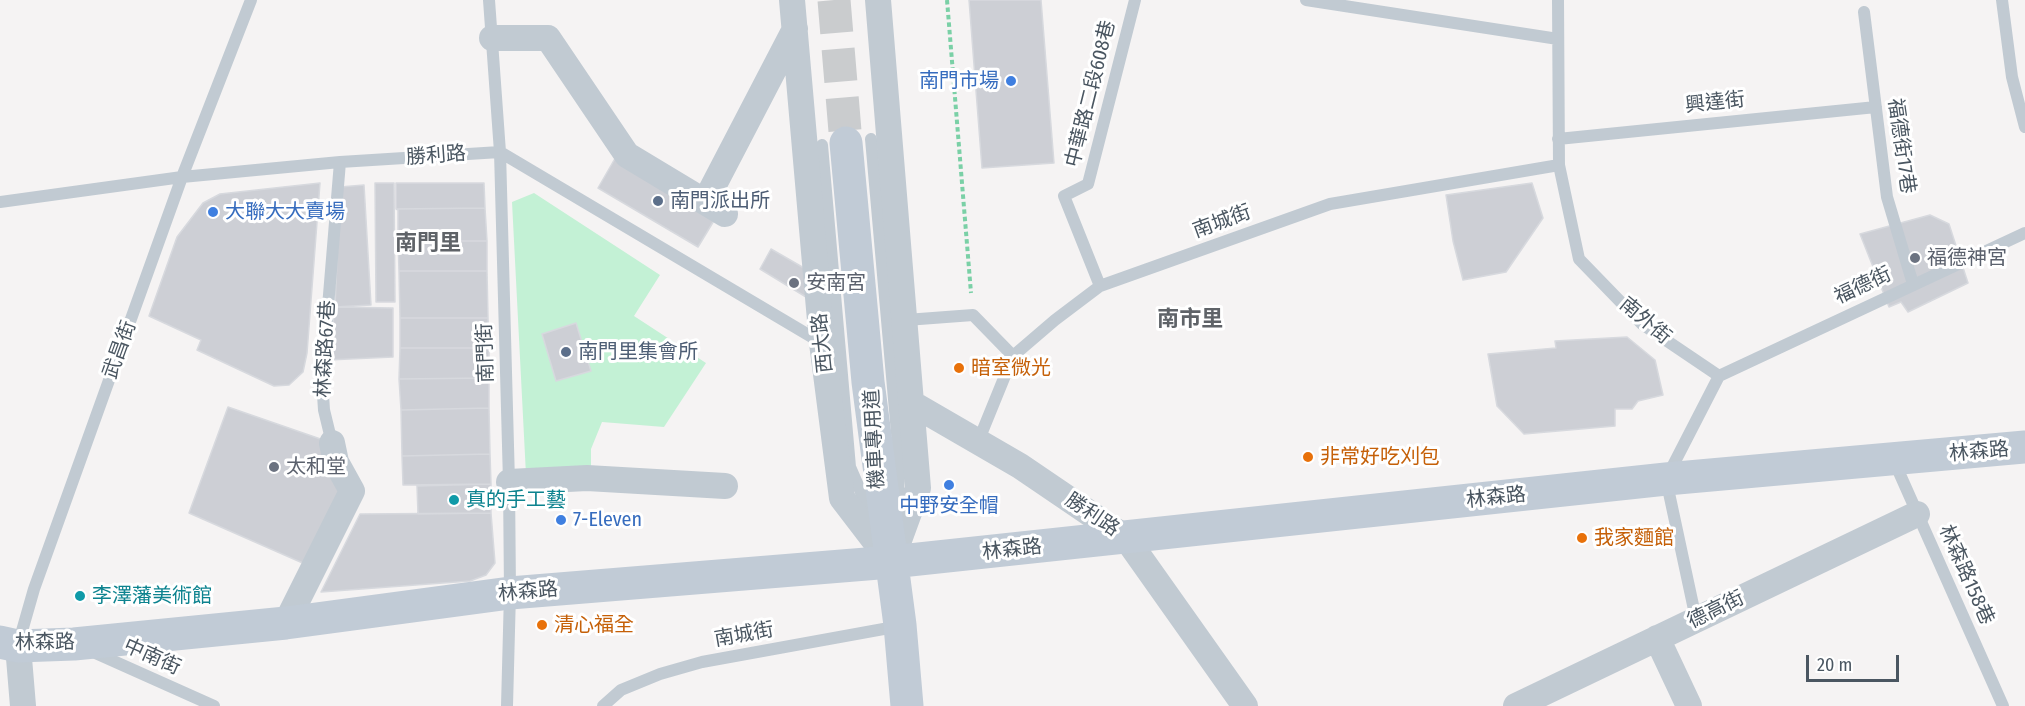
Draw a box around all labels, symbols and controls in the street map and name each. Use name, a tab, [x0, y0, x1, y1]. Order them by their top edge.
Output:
street label: 中華路二段608巷	[1061, 18, 1121, 170]
place label: 南門市場	[919, 69, 999, 93]
marker: 南門市場	[1004, 74, 1018, 88]
street label: 興達街	[1684, 88, 1746, 118]
street label: 福德街17巷	[1882, 97, 1920, 195]
street label: 勝利路	[405, 142, 467, 170]
place label: 南門派出所	[670, 189, 770, 213]
marker: 南門派出所	[651, 194, 665, 208]
place label: 大聯大大賣場	[225, 200, 345, 224]
street label: 南城街	[1190, 200, 1254, 244]
marker: 大聯大大賣場	[206, 205, 220, 219]
district label: 南門里	[395, 231, 461, 257]
place label: 福德神宮	[1927, 246, 2007, 270]
marker: 福德神宮	[1908, 251, 1922, 265]
street label: 福德街	[1831, 262, 1895, 310]
place label: 安南宮	[806, 271, 866, 295]
marker: 安南宮	[787, 276, 801, 290]
street label: 南外街	[1614, 293, 1676, 349]
street label: 林森路67巷	[311, 300, 341, 398]
district label: 南市里	[1157, 307, 1223, 333]
street label: 西大路	[808, 312, 838, 374]
street label: 武昌街	[98, 318, 142, 382]
street label: 南門街	[473, 323, 499, 383]
place label: 南門里集會所	[578, 340, 698, 364]
marker: 南門里集會所	[559, 345, 573, 359]
place label: 暗室微光	[971, 356, 1051, 380]
marker: 暗室微光	[952, 361, 966, 375]
street label: 機車專用道	[860, 388, 890, 490]
street label: 林森路	[1948, 437, 2010, 467]
place label: 非常好吃刈包	[1320, 445, 1440, 469]
marker: 非常好吃刈包	[1301, 450, 1315, 464]
place label: 太和堂	[286, 455, 346, 479]
marker: 太和堂	[267, 460, 281, 474]
marker: 中野安全帽	[942, 478, 956, 492]
street label: 林森路	[1465, 483, 1527, 513]
place label: 真的手工藝	[466, 488, 566, 512]
street label: 勝利路	[1060, 488, 1124, 542]
marker: 真的手工藝	[447, 493, 461, 507]
place label: 中野安全帽	[899, 494, 999, 518]
place label: 7-Eleven	[573, 508, 642, 532]
marker: 7-Eleven	[554, 513, 568, 527]
street label: 林森路158巷	[1933, 521, 1999, 629]
place label: 我家麵館	[1594, 526, 1674, 550]
marker: 我家麵館	[1575, 531, 1589, 545]
street label: 林森路	[981, 535, 1043, 565]
street label: 林森路	[497, 577, 559, 607]
place label: 李澤藩美術館	[92, 584, 212, 608]
street label: 德高街	[1684, 586, 1748, 634]
marker: 李澤藩美術館	[73, 589, 87, 603]
place label: 清心福全	[554, 613, 634, 637]
marker: 清心福全	[535, 618, 549, 632]
street label: 南城街	[712, 618, 776, 652]
street label: 林森路	[15, 630, 75, 656]
street label: 中南街	[120, 634, 184, 680]
scale bar	[1809, 643, 1902, 681]
text: 20 m	[1817, 654, 1852, 676]

